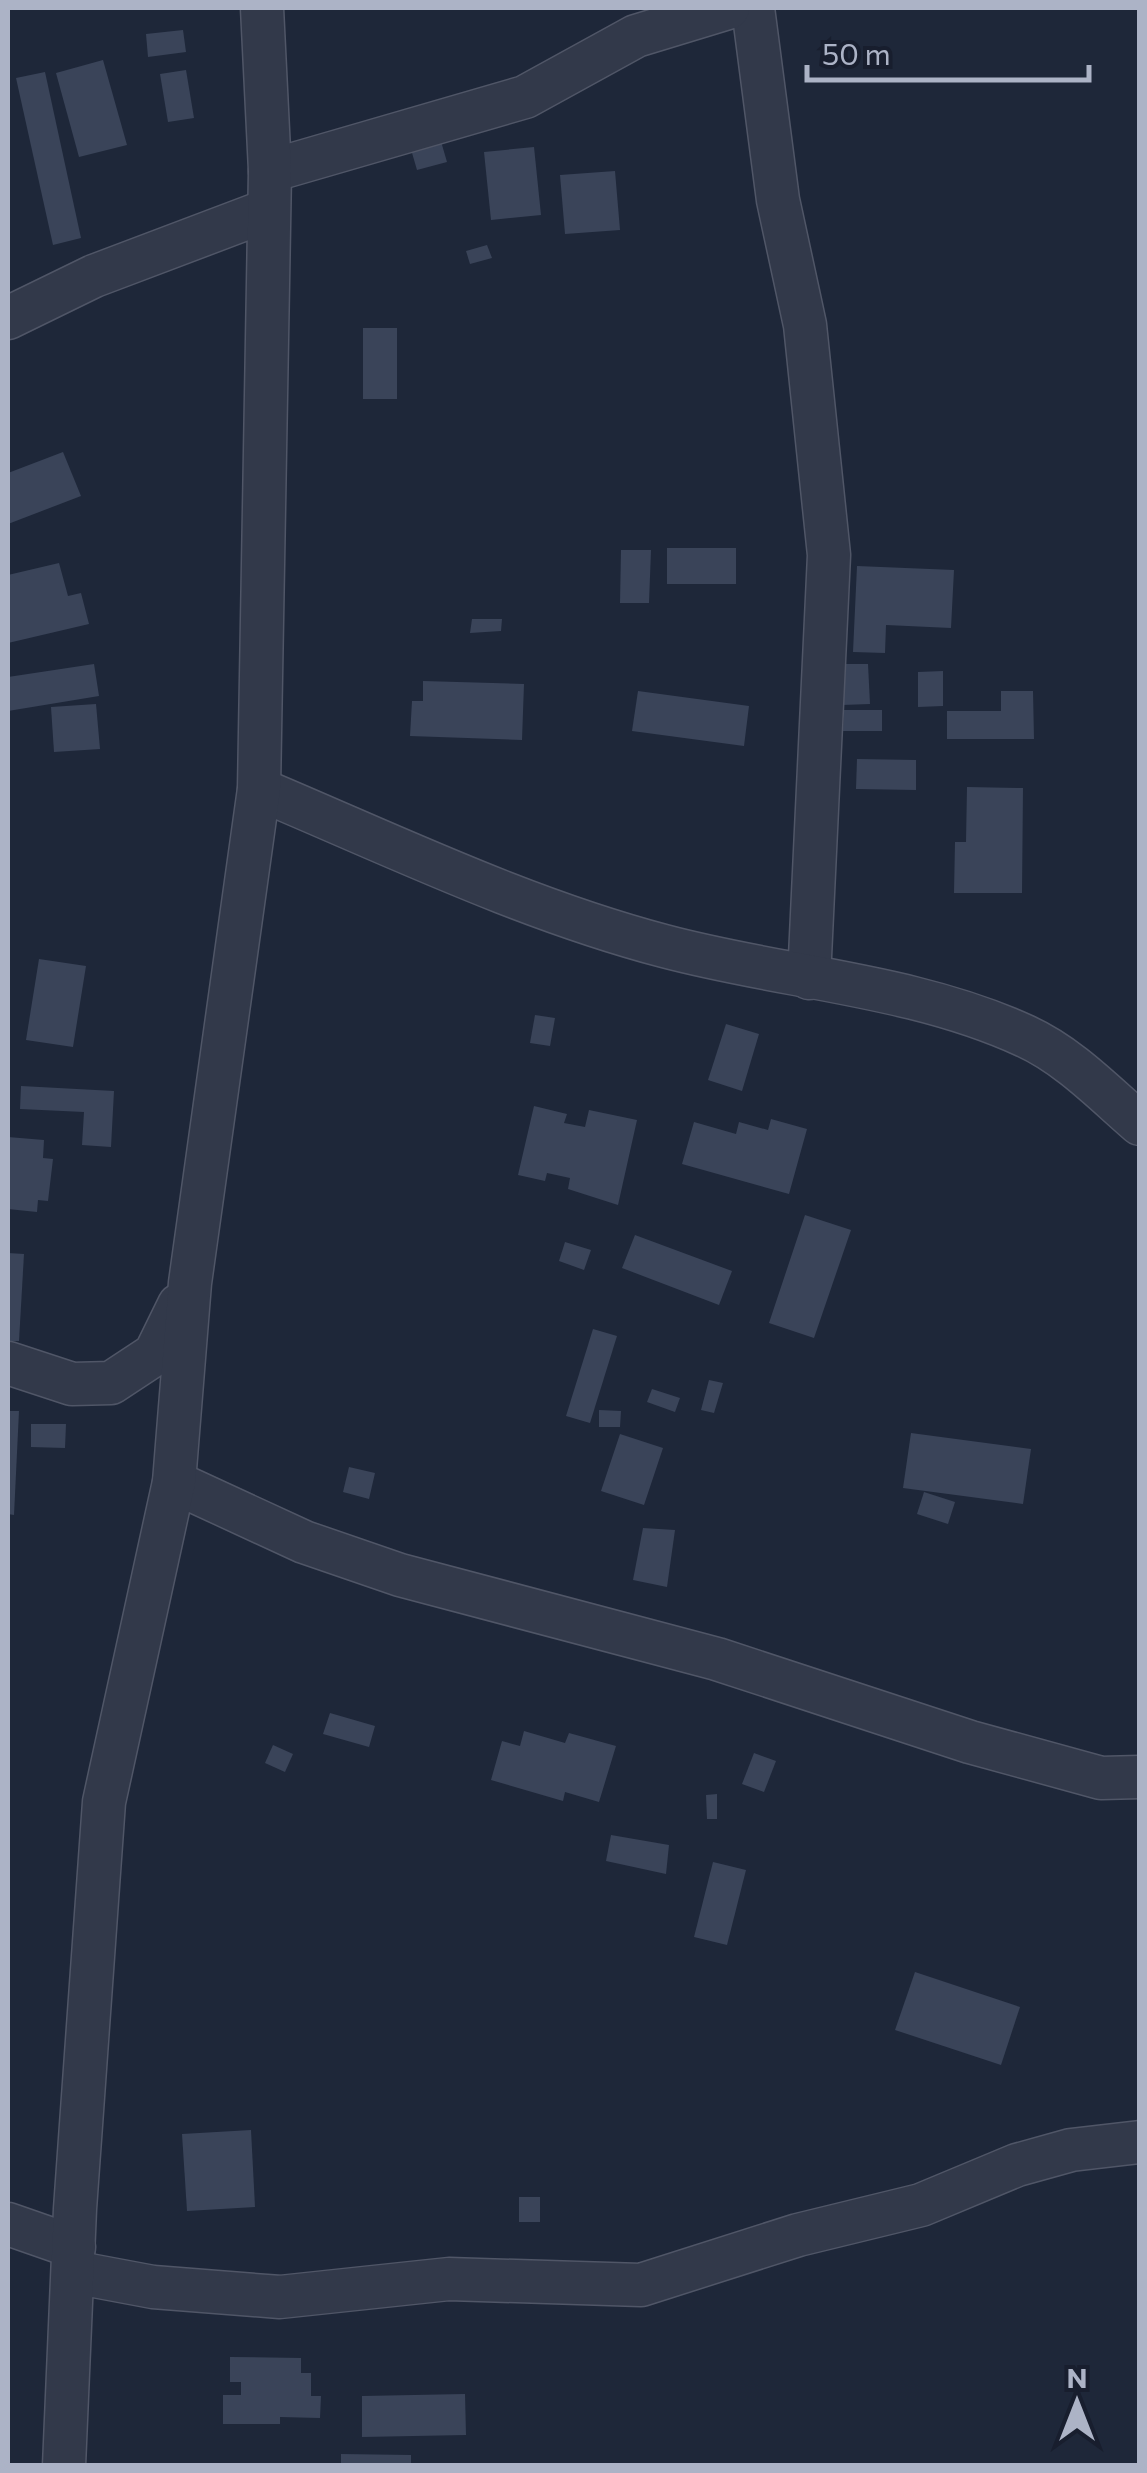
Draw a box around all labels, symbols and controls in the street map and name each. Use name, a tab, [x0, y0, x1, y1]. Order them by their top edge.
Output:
scale bar	[807, 20, 1090, 82]
text: 50 m	[822, 34, 891, 71]
north arrow	[1027, 2353, 1127, 2453]
text: N	[1067, 2360, 1088, 2394]

